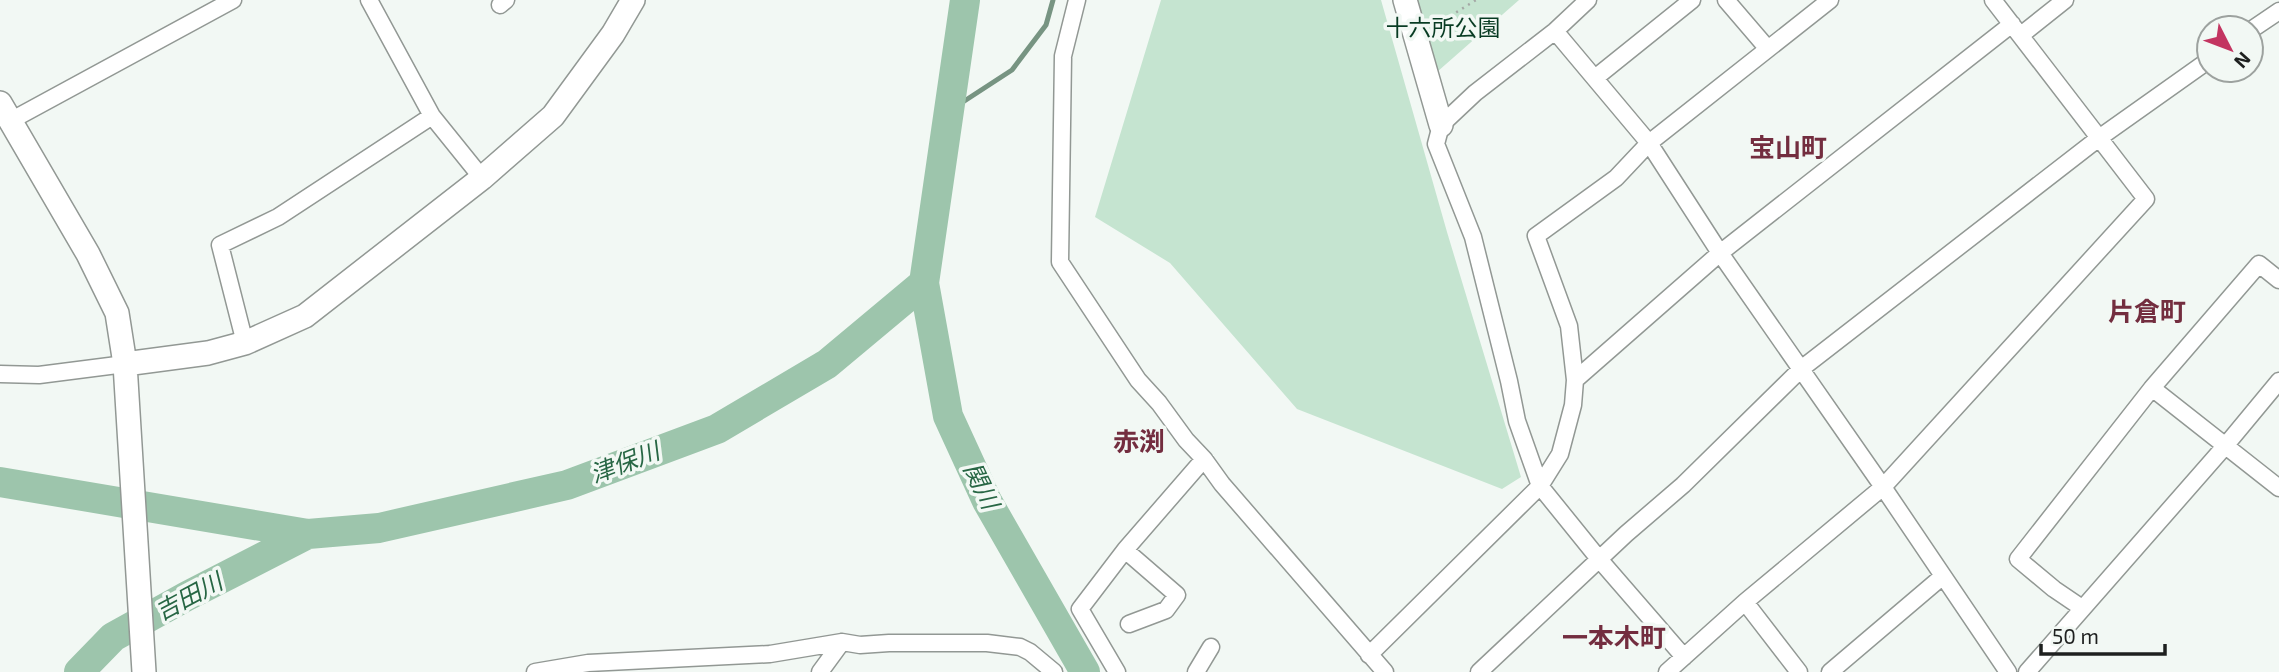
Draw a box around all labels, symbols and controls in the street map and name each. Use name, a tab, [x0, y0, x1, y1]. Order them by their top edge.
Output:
park label: 十六所公園	[1386, 13, 1501, 41]
north arrow	[2195, 14, 2265, 84]
text: N	[2230, 48, 2256, 74]
district label: 宝山町	[1749, 131, 1827, 162]
district label: 片倉町	[2108, 295, 2186, 326]
district label: 赤渕	[1113, 425, 1165, 456]
water label: 津保川	[586, 434, 666, 488]
water label: 関川	[959, 457, 1007, 516]
water label: 吉田川	[150, 565, 230, 625]
scale bar	[2041, 612, 2165, 656]
district label: 一本木町	[1562, 621, 1666, 652]
text: 50 m	[2052, 623, 2099, 648]

